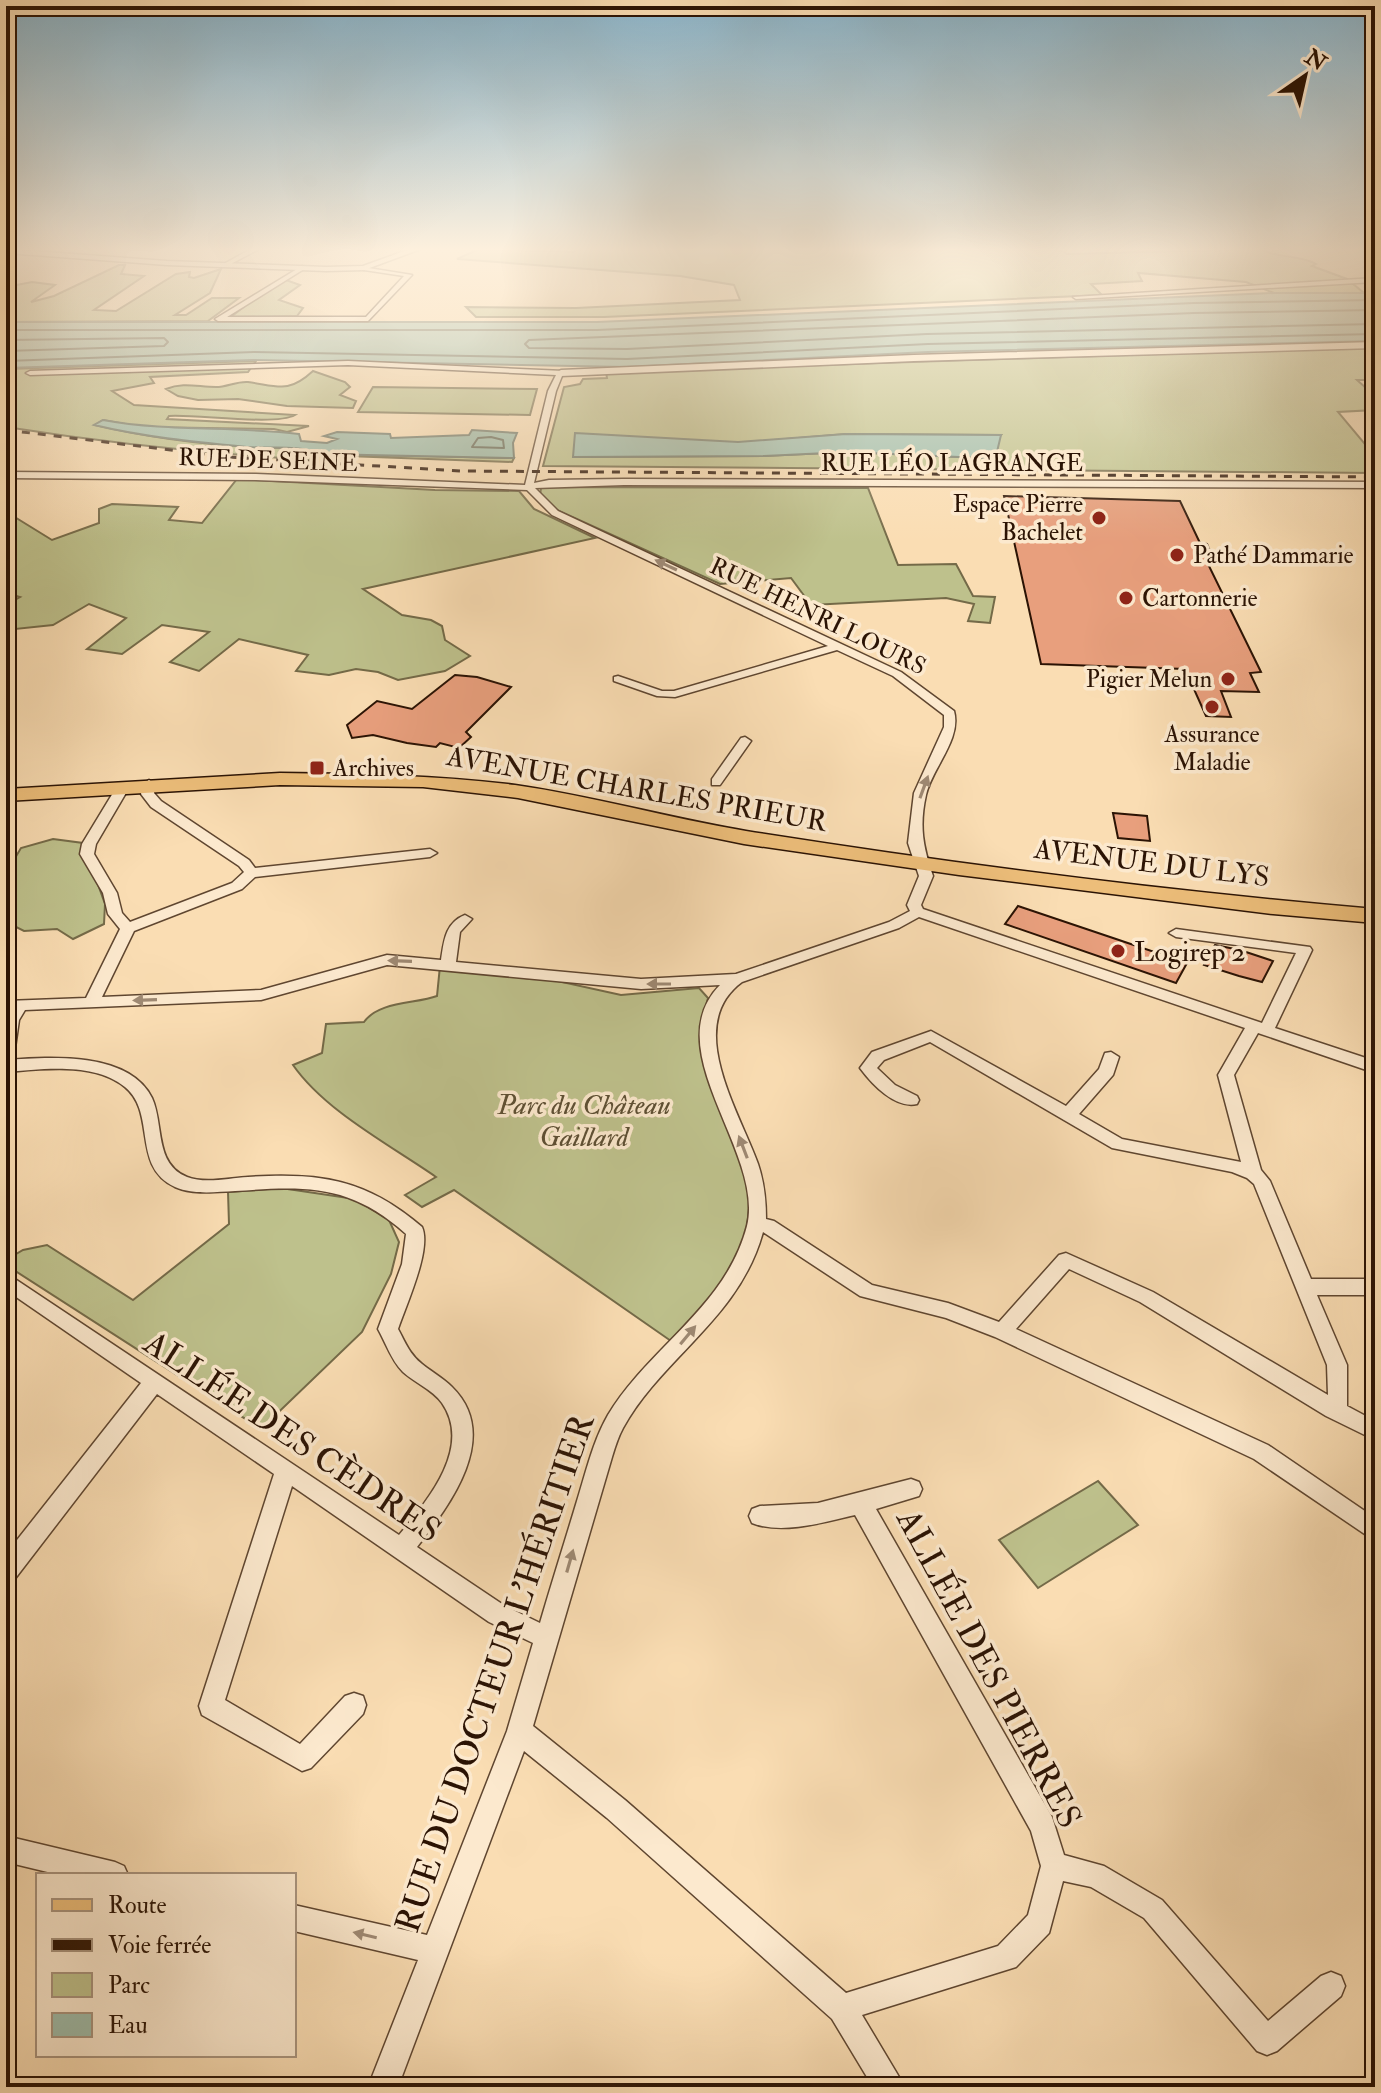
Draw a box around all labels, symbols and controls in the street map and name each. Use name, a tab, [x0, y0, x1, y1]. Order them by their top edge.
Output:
north arrow	[1265, 36, 1345, 116]
text: N	[1299, 43, 1332, 78]
street label: RUE DE SEINE	[178, 442, 358, 479]
street label: RUE LÉO LAGRANGE	[821, 447, 1083, 479]
place label: Espace Pierre Bachelet	[953, 489, 1083, 548]
marker: Espace Pierre Bachelet	[1090, 509, 1108, 527]
place label: Pathé Dammarie	[1193, 540, 1354, 571]
marker: Pathé Dammarie	[1168, 546, 1186, 564]
street label: RUE HENRI LOURS	[705, 551, 931, 682]
one-way arrow	[654, 558, 677, 572]
place label: Cartonnerie	[1142, 583, 1258, 614]
marker: Cartonnerie	[1117, 589, 1135, 607]
place label: Pigier Melun	[1086, 664, 1212, 695]
marker: Pigier Melun	[1219, 670, 1237, 688]
marker: Assurance Maladie	[1203, 698, 1221, 716]
place label: Assurance Maladie	[1164, 719, 1259, 778]
street label: AVENUE CHARLES PRIEUR	[443, 739, 830, 840]
place label: Archives	[332, 753, 414, 784]
marker: Archives	[308, 759, 326, 777]
one-way arrow	[918, 775, 931, 799]
street label: AVENUE DU LYS	[1031, 832, 1271, 895]
place label: Logirep 2	[1134, 935, 1245, 970]
marker: Logirep 2	[1109, 942, 1127, 960]
one-way arrow	[387, 955, 412, 968]
one-way arrow	[646, 978, 671, 990]
one-way arrow	[132, 993, 157, 1006]
park label: Parc du Château Gaillard	[496, 1088, 671, 1155]
one-way arrow	[736, 1135, 749, 1159]
street label: ALLÉE DES CÈDRES	[134, 1320, 450, 1553]
one-way arrow	[679, 1325, 696, 1345]
street label: RUE DU DOCTEUR L'HÉRITIER	[385, 1408, 605, 1938]
street label: ALLÉE DES PIERRES	[886, 1501, 1092, 1836]
one-way arrow	[564, 1548, 577, 1572]
legend	[36, 1873, 296, 2057]
text: Route	[108, 1890, 167, 1921]
one-way arrow	[352, 1928, 377, 1941]
text: Voie ferrée	[108, 1930, 211, 1961]
text: Parc	[108, 1970, 150, 2001]
text: Eau	[108, 2010, 148, 2041]

